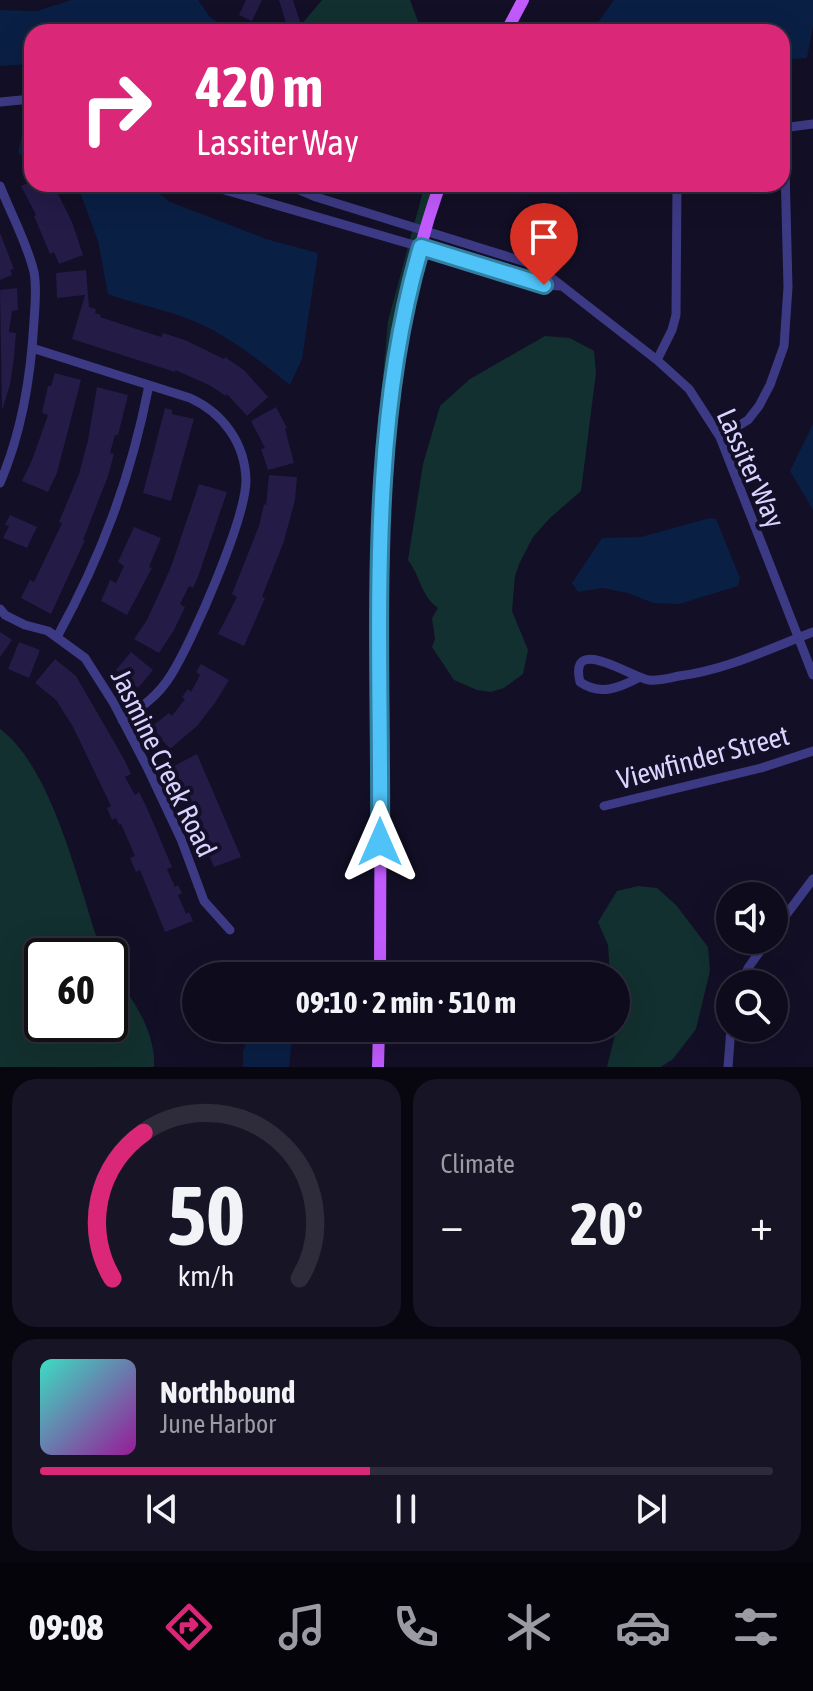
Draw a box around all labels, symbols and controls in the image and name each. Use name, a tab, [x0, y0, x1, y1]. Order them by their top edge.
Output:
text: 420 m	[196, 55, 323, 119]
icon: right	[64, 56, 168, 160]
text: Lassiter Way	[196, 121, 359, 163]
pin	[510, 203, 578, 285]
icon: arrive	[522, 215, 566, 259]
street label: Lassiter Way	[711, 404, 791, 532]
street label: Jasmine Creek Road	[105, 664, 223, 862]
street label: Viewfinder Street	[614, 719, 792, 795]
position arrow	[338, 800, 422, 884]
map controls	[716, 882, 788, 1042]
button: sound	[716, 882, 788, 954]
speed limit sign: 60	[24, 938, 128, 1042]
button: search	[716, 970, 788, 1042]
text: 09:10 · 2 min · 510 m	[296, 985, 516, 1019]
text: Climate	[441, 1149, 515, 1179]
text: 50	[167, 1167, 245, 1263]
text: 20°	[570, 1189, 643, 1258]
text: −	[441, 1199, 463, 1249]
text: +	[750, 1199, 773, 1249]
text: km/h	[178, 1259, 235, 1292]
text: Northbound	[160, 1375, 295, 1409]
text: June Harbor	[160, 1409, 276, 1439]
icon: previous	[140, 1487, 184, 1531]
icon: pause	[384, 1487, 428, 1531]
icon: next	[629, 1487, 673, 1531]
icon: directions	[161, 1599, 217, 1655]
icon: music	[274, 1599, 330, 1655]
icon: phone	[388, 1599, 444, 1655]
icon: climate	[501, 1599, 557, 1655]
icon: car	[615, 1599, 671, 1655]
icon: filters	[728, 1599, 784, 1655]
text: 09:08	[29, 1606, 104, 1648]

